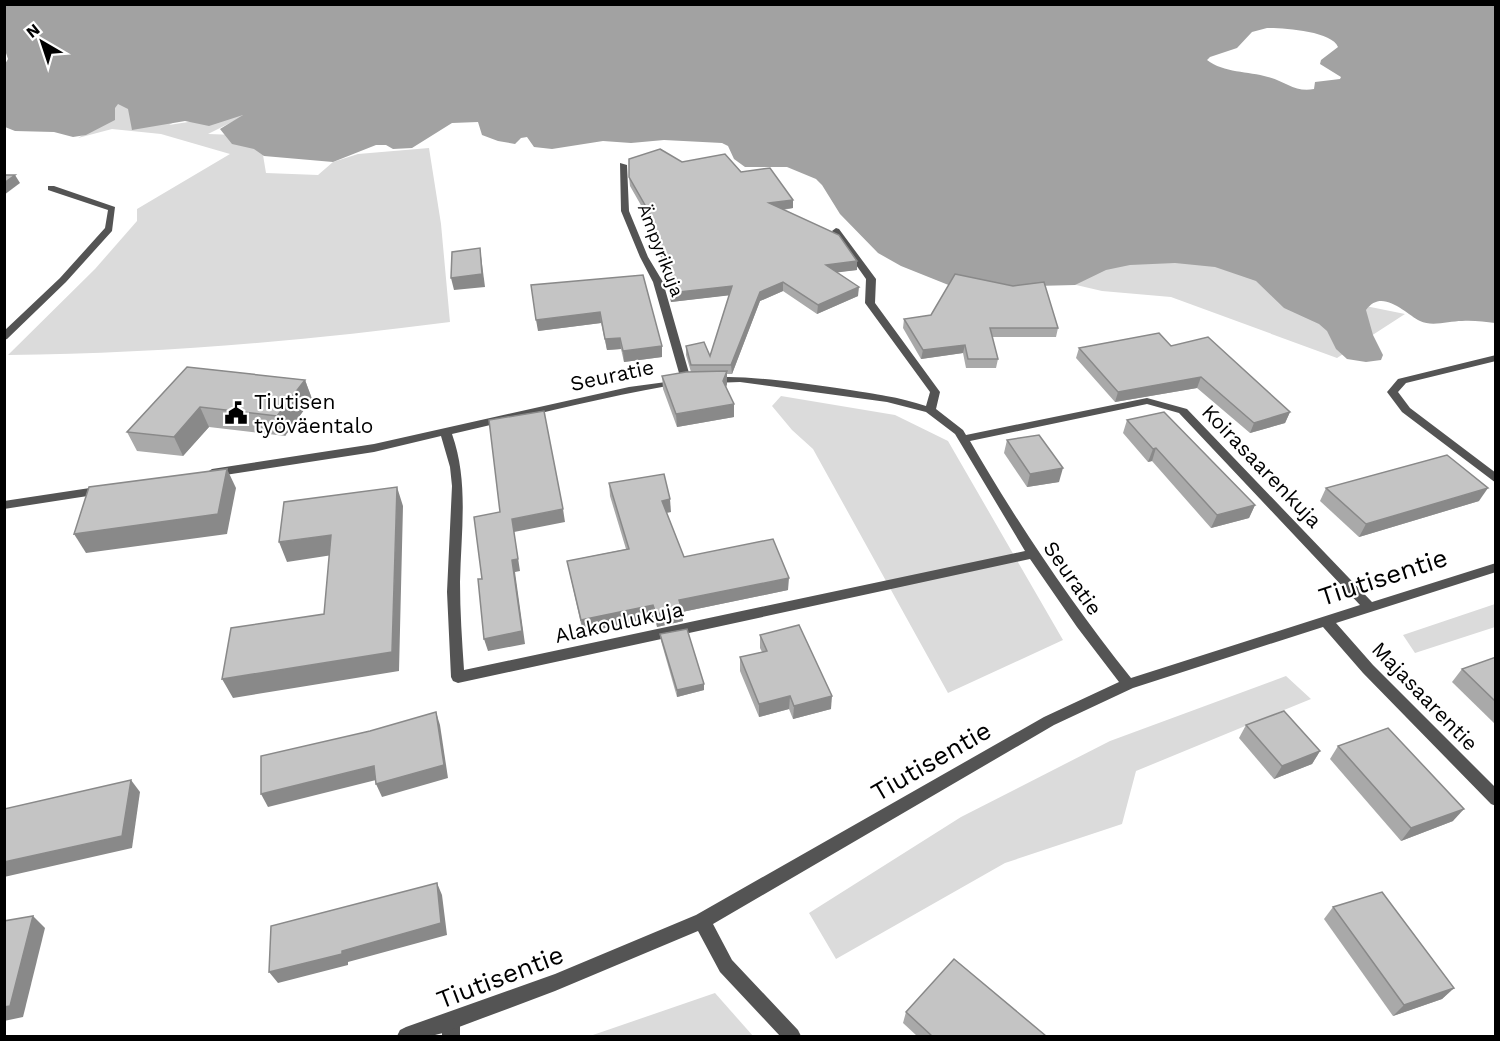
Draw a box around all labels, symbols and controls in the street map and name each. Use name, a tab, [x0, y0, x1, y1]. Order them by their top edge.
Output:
north arrow	[12, 12, 72, 72]
text: N	[22, 20, 43, 42]
street label: Ämpyrikuja	[634, 201, 688, 299]
street label: Seuratie	[568, 354, 656, 396]
place label: Tiutisen työväentalo	[254, 389, 373, 438]
street label: Koirasaarenkuja	[1197, 399, 1327, 533]
public building icon: Tiutisen työväentalo	[223, 400, 249, 426]
street label: Seuratie	[1038, 536, 1108, 620]
street label: Tiutisentie	[1315, 542, 1451, 612]
street label: Alakoulukuja	[552, 596, 686, 648]
street label: Majasaarentie	[1367, 636, 1483, 756]
street label: Tiutisentie	[866, 715, 996, 807]
street label: Tiutisentie	[432, 939, 568, 1015]

